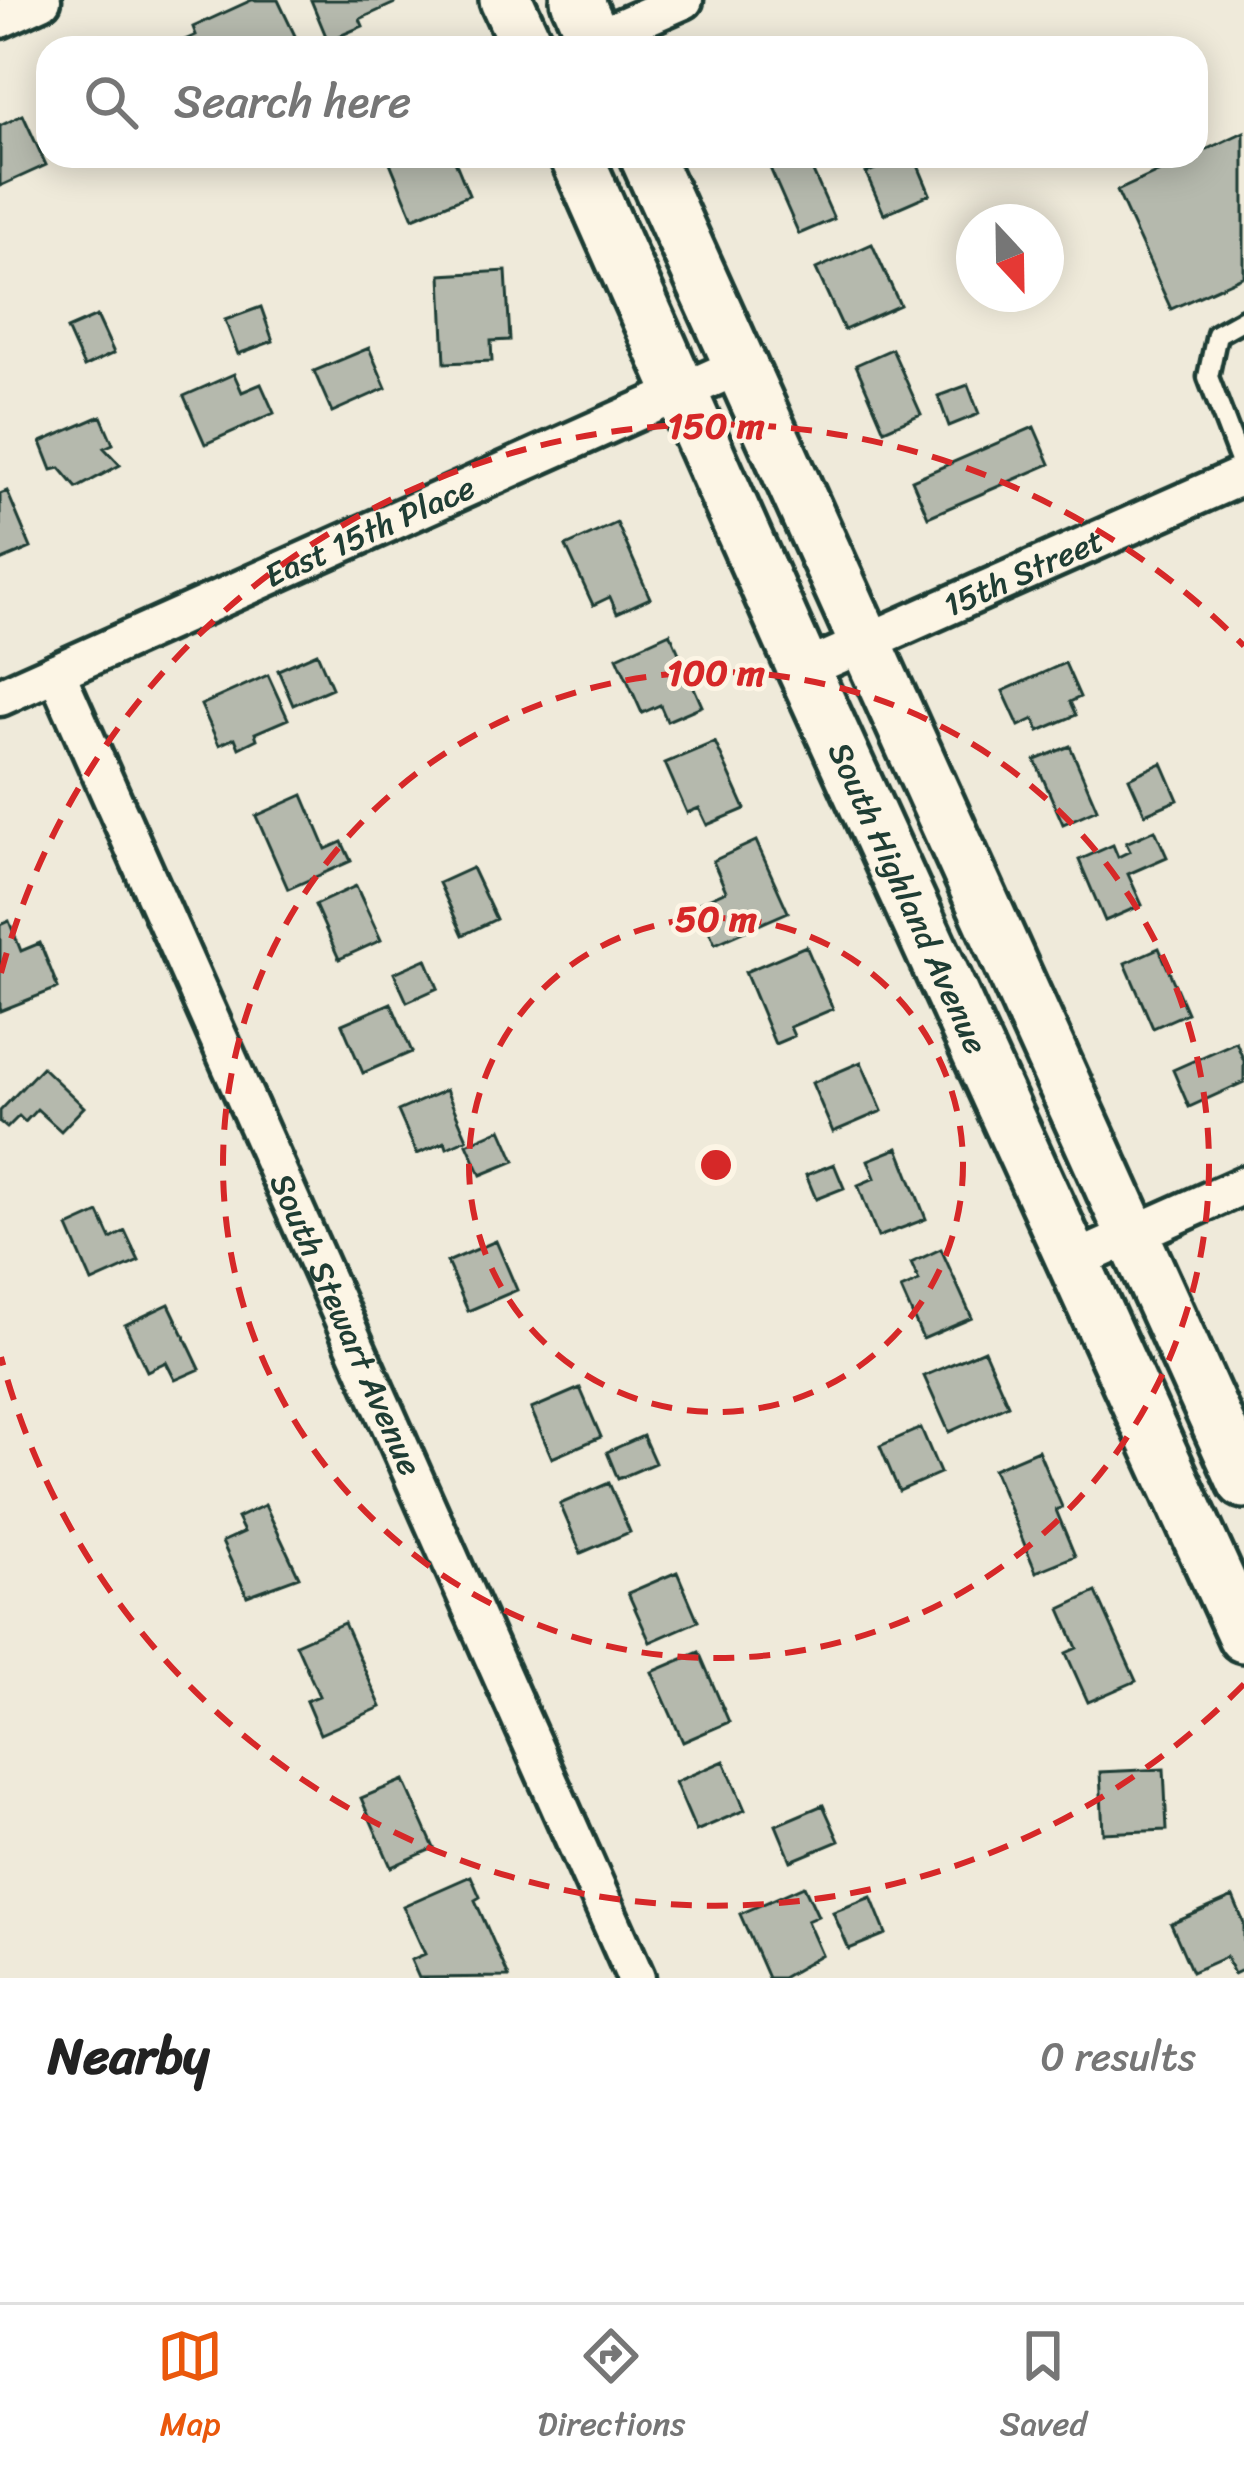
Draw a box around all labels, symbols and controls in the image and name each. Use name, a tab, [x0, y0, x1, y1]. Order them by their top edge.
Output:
search box	[36, 36, 1208, 168]
text: Search here	[174, 62, 411, 142]
icon: search	[78, 69, 144, 135]
north arrow	[956, 204, 1064, 312]
text: 150 m	[667, 394, 765, 458]
street label: East 15th Place	[255, 459, 485, 604]
street label: 15th Street	[934, 512, 1113, 634]
text: 100 m	[667, 641, 765, 705]
street label: South Highland Avenue	[811, 732, 1004, 1064]
text: 50 m	[675, 887, 757, 951]
centre of rings	[695, 1144, 737, 1186]
street label: South Stewart Avenue	[253, 1163, 439, 1486]
text: Nearby	[48, 2011, 209, 2101]
text: 0 results	[1040, 2022, 1196, 2091]
tab: Map	[157, 2323, 223, 2453]
tab: Directions	[538, 2323, 685, 2453]
tab: Saved	[1000, 2323, 1087, 2453]

